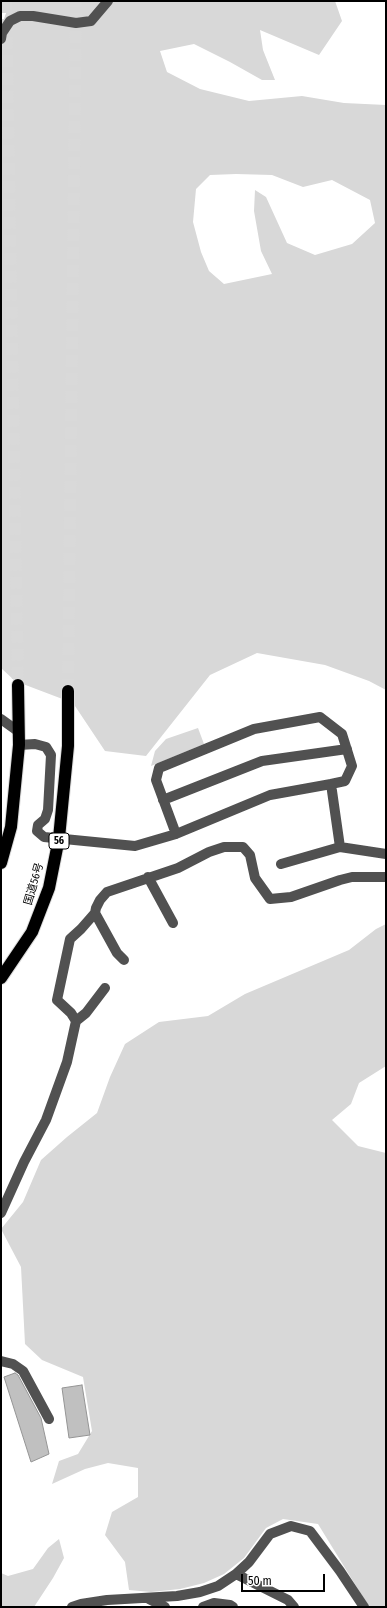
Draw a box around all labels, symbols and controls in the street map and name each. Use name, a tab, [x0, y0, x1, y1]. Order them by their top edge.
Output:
road number: 56	[49, 833, 69, 849]
street label: 国道56号	[22, 861, 46, 907]
scale bar	[243, 1566, 327, 1592]
text: 50 m	[248, 1574, 272, 1588]

